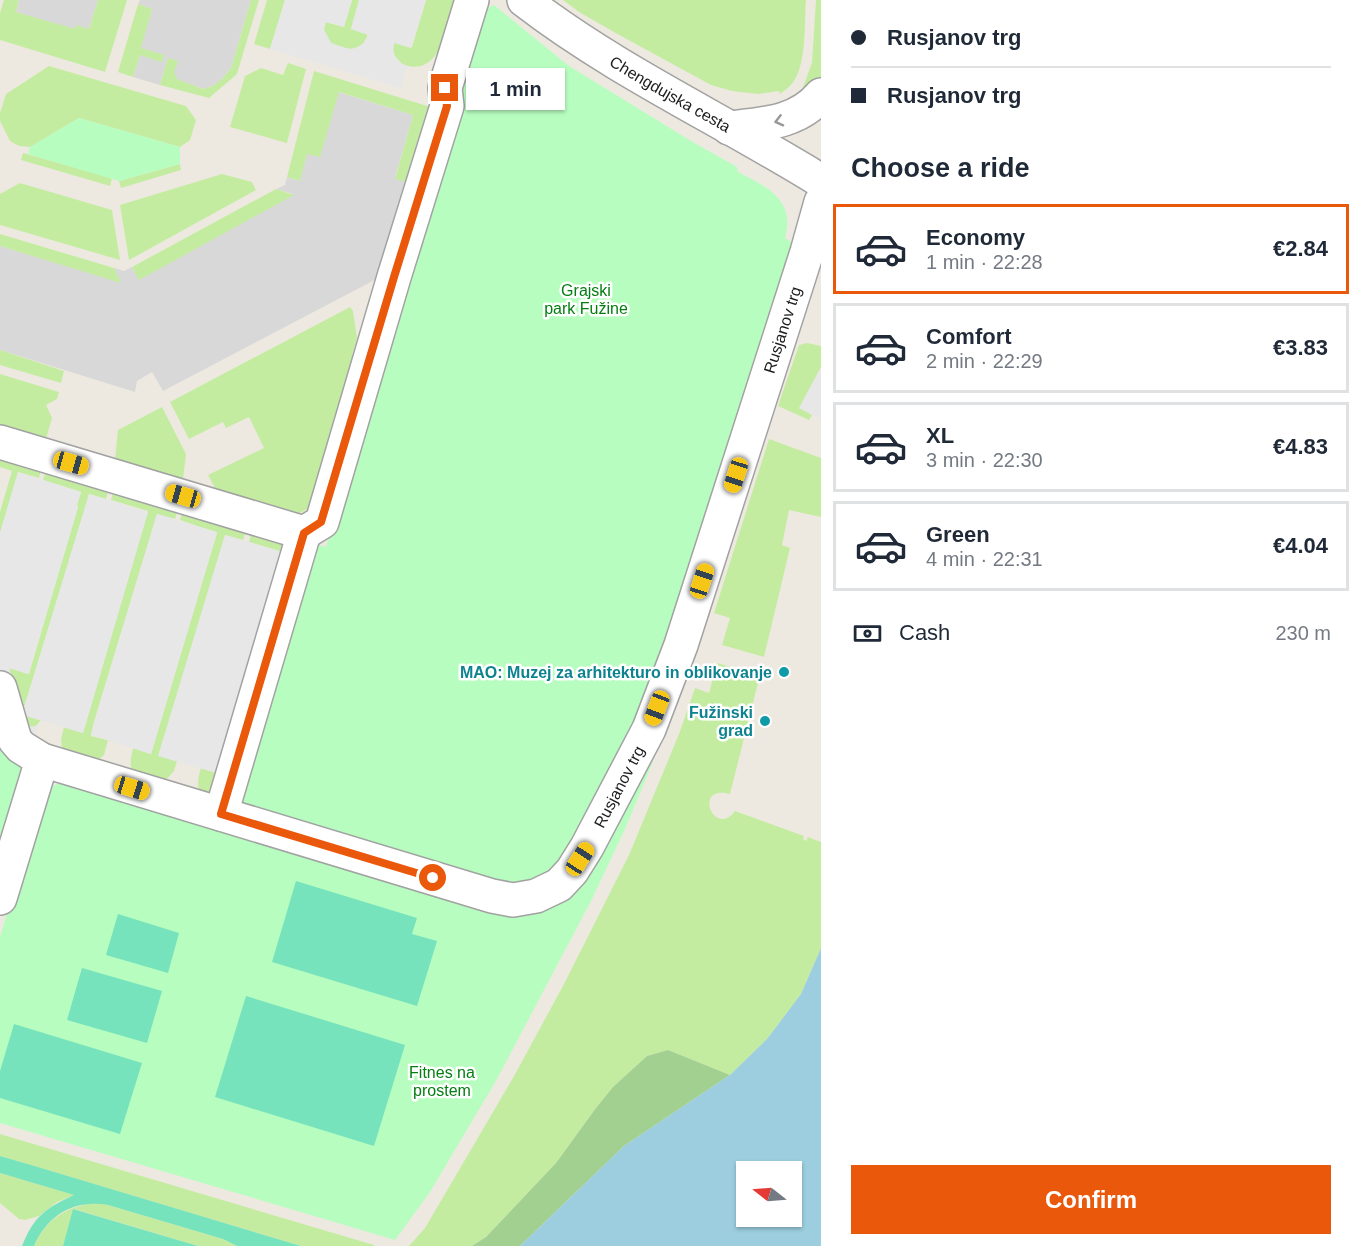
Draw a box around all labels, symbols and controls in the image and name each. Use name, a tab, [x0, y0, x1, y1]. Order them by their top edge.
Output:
text: Rusjanov trg	[887, 25, 1021, 50]
street label: Chengdujska cesta	[607, 52, 734, 135]
callout: 1 min	[466, 67, 565, 109]
route end	[431, 74, 458, 101]
text: 1 min	[489, 78, 542, 100]
text: Rusjanov trg	[887, 83, 1021, 108]
one-way arrow	[774, 113, 784, 126]
text: Choose a ride	[851, 153, 1030, 183]
icon: car	[854, 222, 908, 276]
text: Economy	[926, 225, 1025, 250]
text: €2.84	[1273, 236, 1328, 261]
text: 1 min · 22:28	[926, 251, 1043, 273]
park label: Grajski park Fužine	[544, 282, 628, 317]
street label: Rusjanov trg	[760, 284, 804, 375]
icon: car	[854, 321, 908, 375]
text: Comfort	[926, 324, 1012, 349]
text: €3.83	[1273, 335, 1328, 360]
text: 2 min · 22:29	[926, 350, 1043, 372]
icon: car	[854, 420, 908, 474]
text: XL	[926, 423, 954, 448]
text: €4.83	[1273, 434, 1328, 459]
car	[51, 449, 91, 477]
text: 3 min · 22:30	[926, 449, 1043, 471]
car	[722, 455, 750, 495]
car	[163, 482, 203, 510]
icon: car	[854, 519, 908, 573]
text: Green	[926, 522, 990, 547]
text: €4.04	[1273, 533, 1328, 558]
text: 4 min · 22:31	[926, 548, 1043, 570]
car	[688, 561, 716, 601]
icon: cash	[851, 617, 884, 650]
text: Cash	[899, 620, 950, 645]
text: 230 m	[1275, 622, 1331, 644]
place label: MAO: Muzej za arhitekturo in oblikovanje	[460, 664, 772, 681]
marker: MAO: Muzej za arhitekturo in oblikovanje	[777, 665, 791, 679]
car	[642, 688, 672, 728]
place label: Fužinski grad	[689, 704, 753, 739]
marker: Fužinski grad	[758, 714, 772, 728]
street label: Rusjanov trg	[590, 743, 647, 830]
car	[112, 774, 152, 802]
car	[563, 839, 597, 879]
route start	[419, 864, 446, 891]
park label: Fitnes na prostem	[409, 1064, 475, 1099]
north arrow	[736, 1161, 802, 1227]
map controls	[736, 1161, 802, 1227]
button: Confirm	[851, 1165, 1331, 1234]

